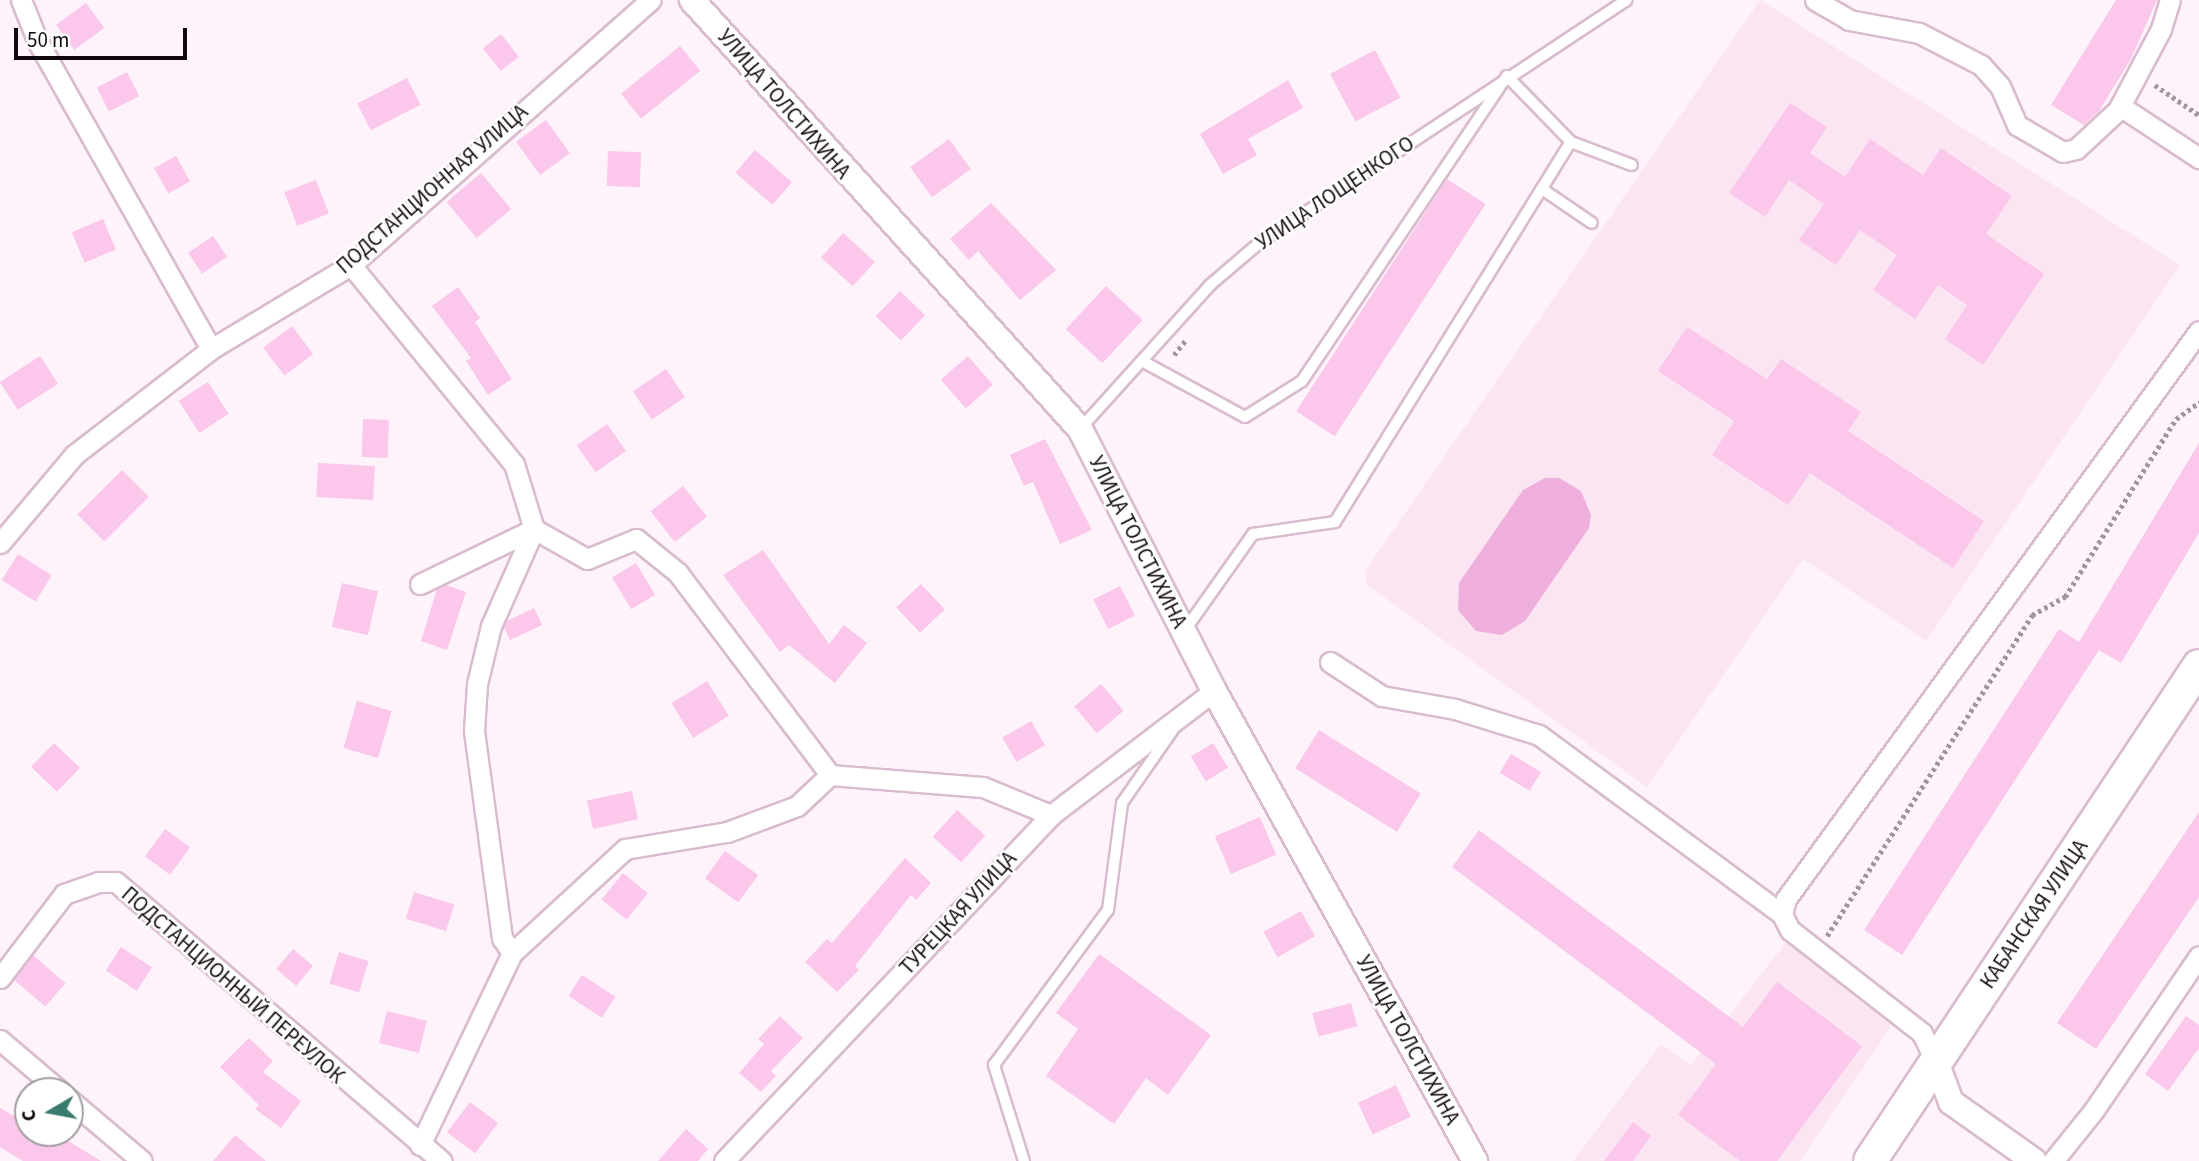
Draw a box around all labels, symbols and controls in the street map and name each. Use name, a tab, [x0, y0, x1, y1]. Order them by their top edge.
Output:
scale bar	[18, 14, 191, 58]
street label: УЛИЦА ТОЛСТИХИНА	[712, 24, 856, 184]
text: 50 m	[27, 25, 69, 55]
street label: ПОДСТАНЦИОННАЯ УЛИЦА	[331, 99, 533, 279]
street label: УЛИЦА ЛОЩЕНКОГО	[1251, 131, 1419, 255]
street label: УЛИЦА ТОЛСТИХИНА	[1084, 452, 1192, 632]
street label: КАБАНСКАЯ УЛИЦА	[1975, 835, 2093, 993]
street label: ТУРЕЦКАЯ УЛИЦА	[894, 846, 1022, 980]
street label: ПОДСТАНЦИОННЫЙ ПЕРЕУЛОК	[116, 881, 350, 1089]
street label: УЛИЦА ТОЛСТИХИНА	[1351, 951, 1465, 1129]
north arrow	[14, 1077, 84, 1147]
text: С	[16, 1108, 44, 1123]

